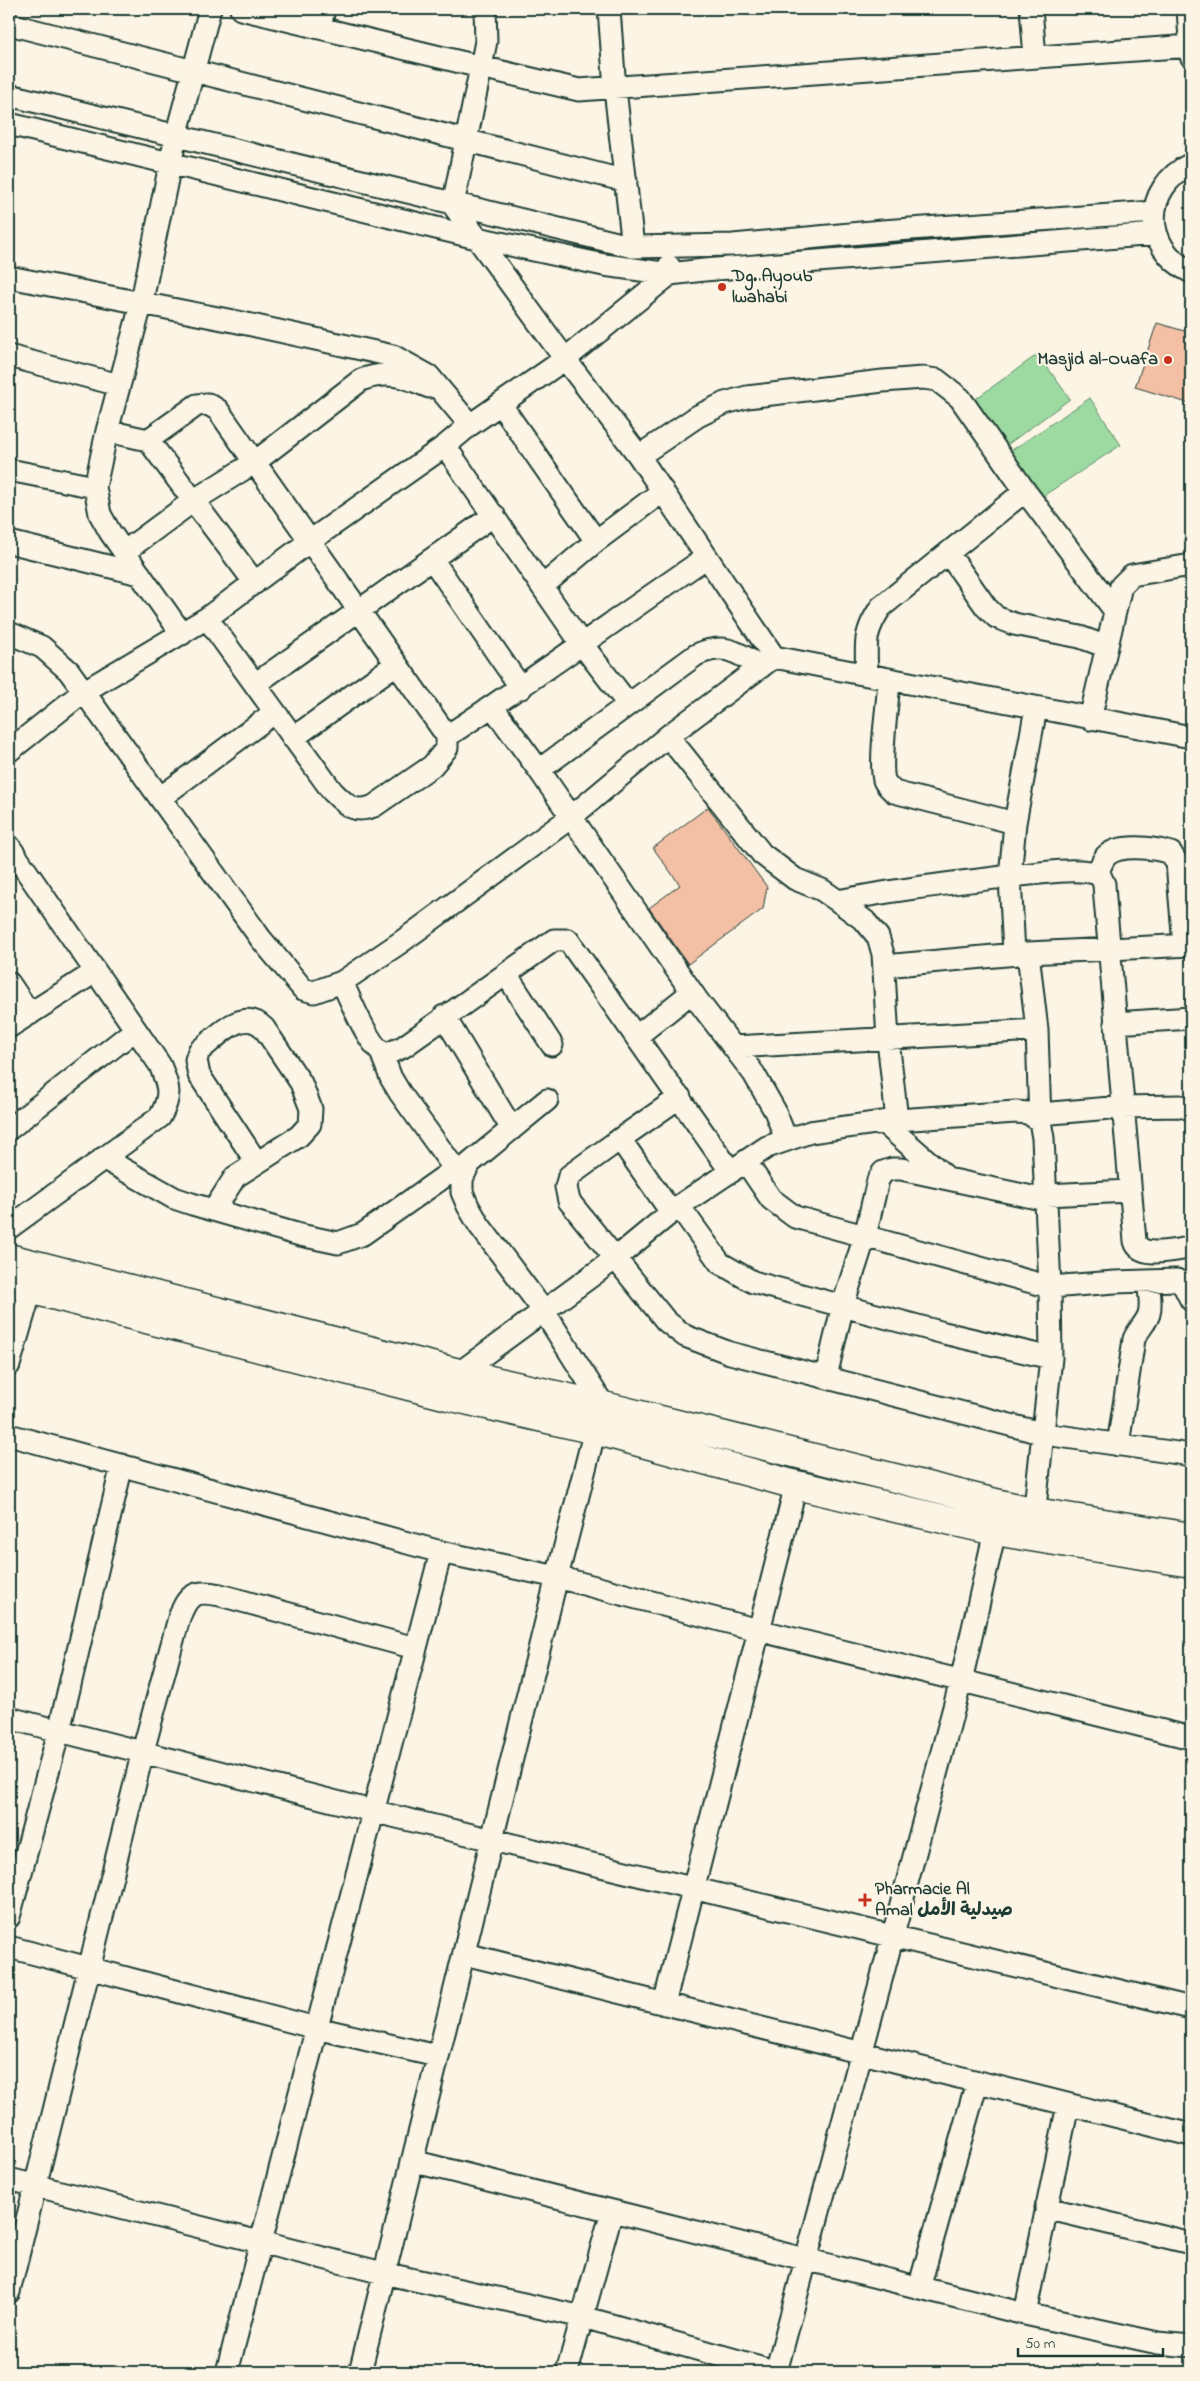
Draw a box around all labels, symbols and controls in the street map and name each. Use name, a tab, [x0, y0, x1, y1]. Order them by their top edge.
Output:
place label: Dg. Ayoub lwahabi	[731, 264, 813, 311]
marker: Dg. Ayoub lwahabi	[716, 281, 728, 293]
place label: Masjid al-Ouafa	[1037, 347, 1158, 373]
marker: Masjid al-Ouafa	[1162, 354, 1174, 366]
place label: Pharmacie Al Amal صيدلية الأمل	[875, 1877, 1013, 1924]
marker: Pharmacie Al Amal صيدلية الأمل	[859, 1894, 871, 1906]
scale bar	[1018, 2326, 1162, 2358]
text: 50 m	[1025, 2333, 1056, 2355]

